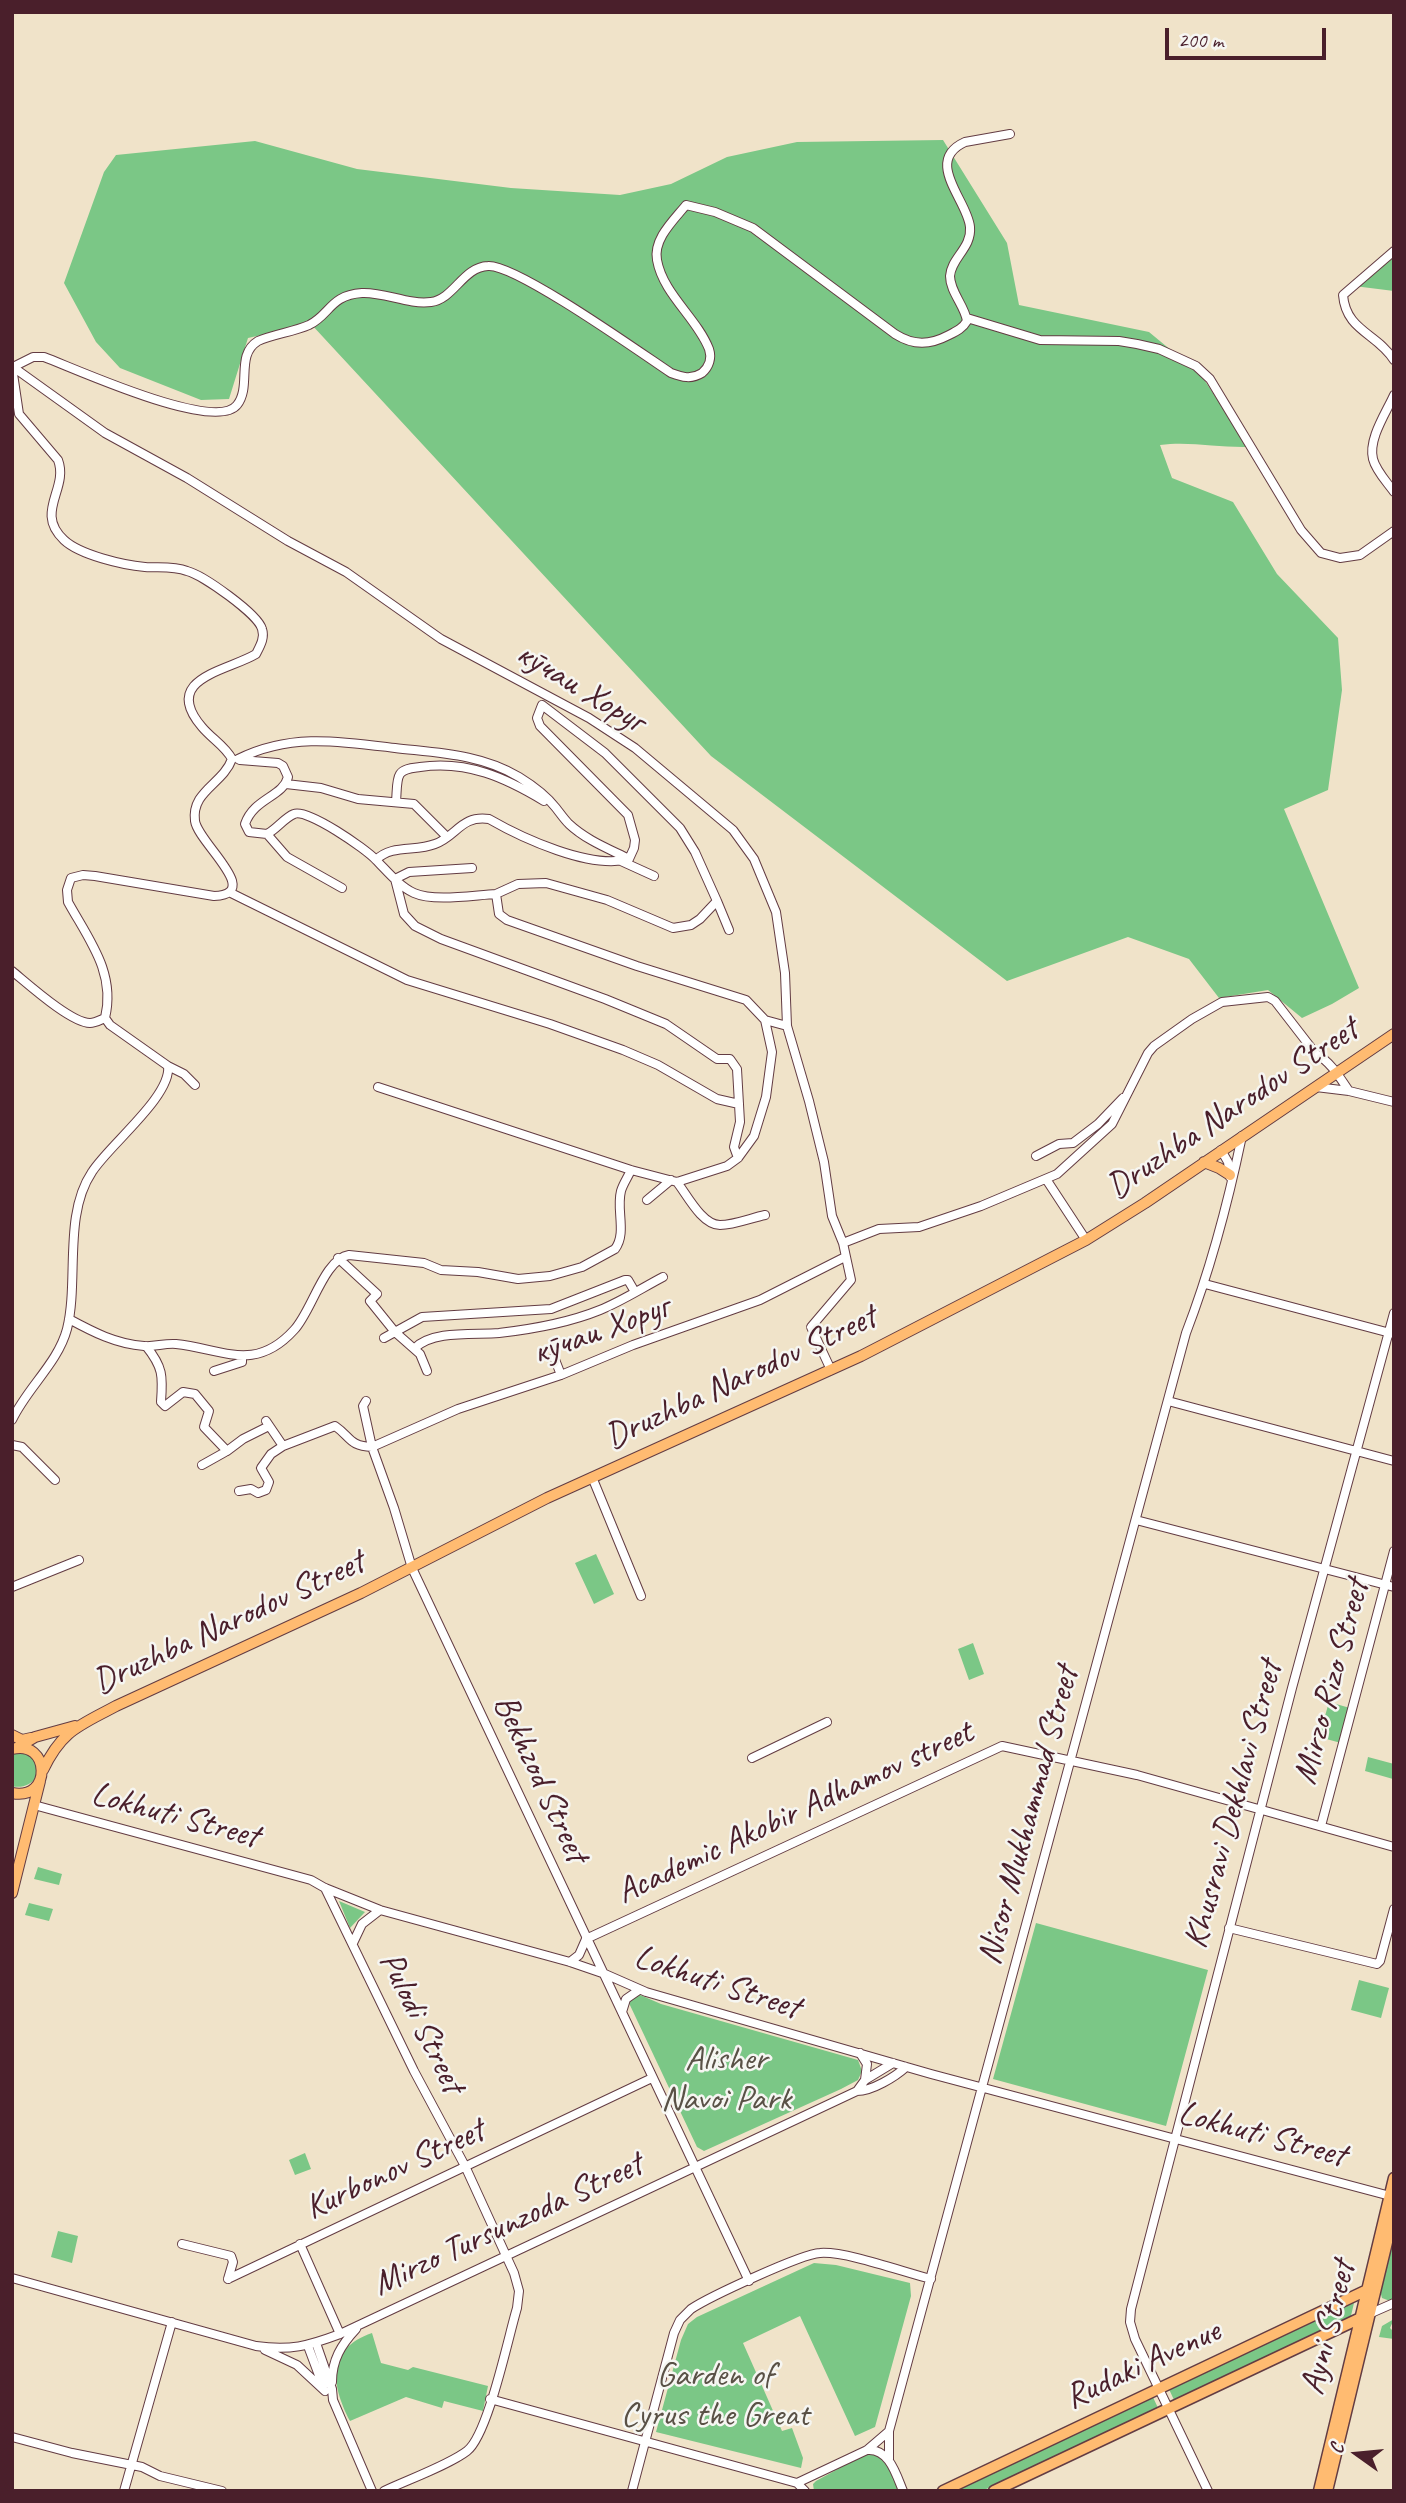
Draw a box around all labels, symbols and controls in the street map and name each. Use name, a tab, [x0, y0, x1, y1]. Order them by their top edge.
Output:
scale bar	[1168, 14, 1329, 58]
text: 200 m	[1178, 27, 1223, 53]
street label: кӯчаи Хоруг	[508, 633, 652, 743]
street label: Druzhba Narodov Street	[1099, 1009, 1367, 1209]
street label: кӯчаи Хоруг	[527, 1287, 675, 1375]
street label: Druzhba Narodov Street	[599, 1297, 883, 1459]
street label: Druzhba Narodov Street	[87, 1542, 371, 1704]
street label: Mirzo Rizo Street	[1285, 1575, 1379, 1789]
street label: Khusravi Dekhlavi Street	[1175, 1657, 1293, 1953]
street label: Nisor Mukhammad Street	[969, 1663, 1089, 1969]
street label: Bekhzod Street	[483, 1689, 597, 1869]
street label: Academic Akobir Adhamov street	[610, 1712, 980, 1914]
street label: Lokhuti Street	[87, 1773, 263, 1859]
street label: Lokhuti Street	[629, 1936, 805, 2030]
street label: Pulodi Street	[369, 1946, 473, 2100]
park label: Alisher Navoi Park	[661, 2039, 791, 2121]
street label: Lokhuti Street	[1174, 2092, 1350, 2178]
street label: Kurbonov Street	[299, 2110, 491, 2230]
street label: Mirzo Tursunzoda Street	[366, 2144, 650, 2306]
street label: Ayni Street	[1292, 2257, 1366, 2399]
street label: Rudaki Avenue	[1059, 2311, 1227, 2419]
park label: Garden of Cyrus the Great	[621, 2355, 809, 2437]
north arrow	[1322, 2419, 1392, 2489]
text: С	[1324, 2441, 1350, 2456]

